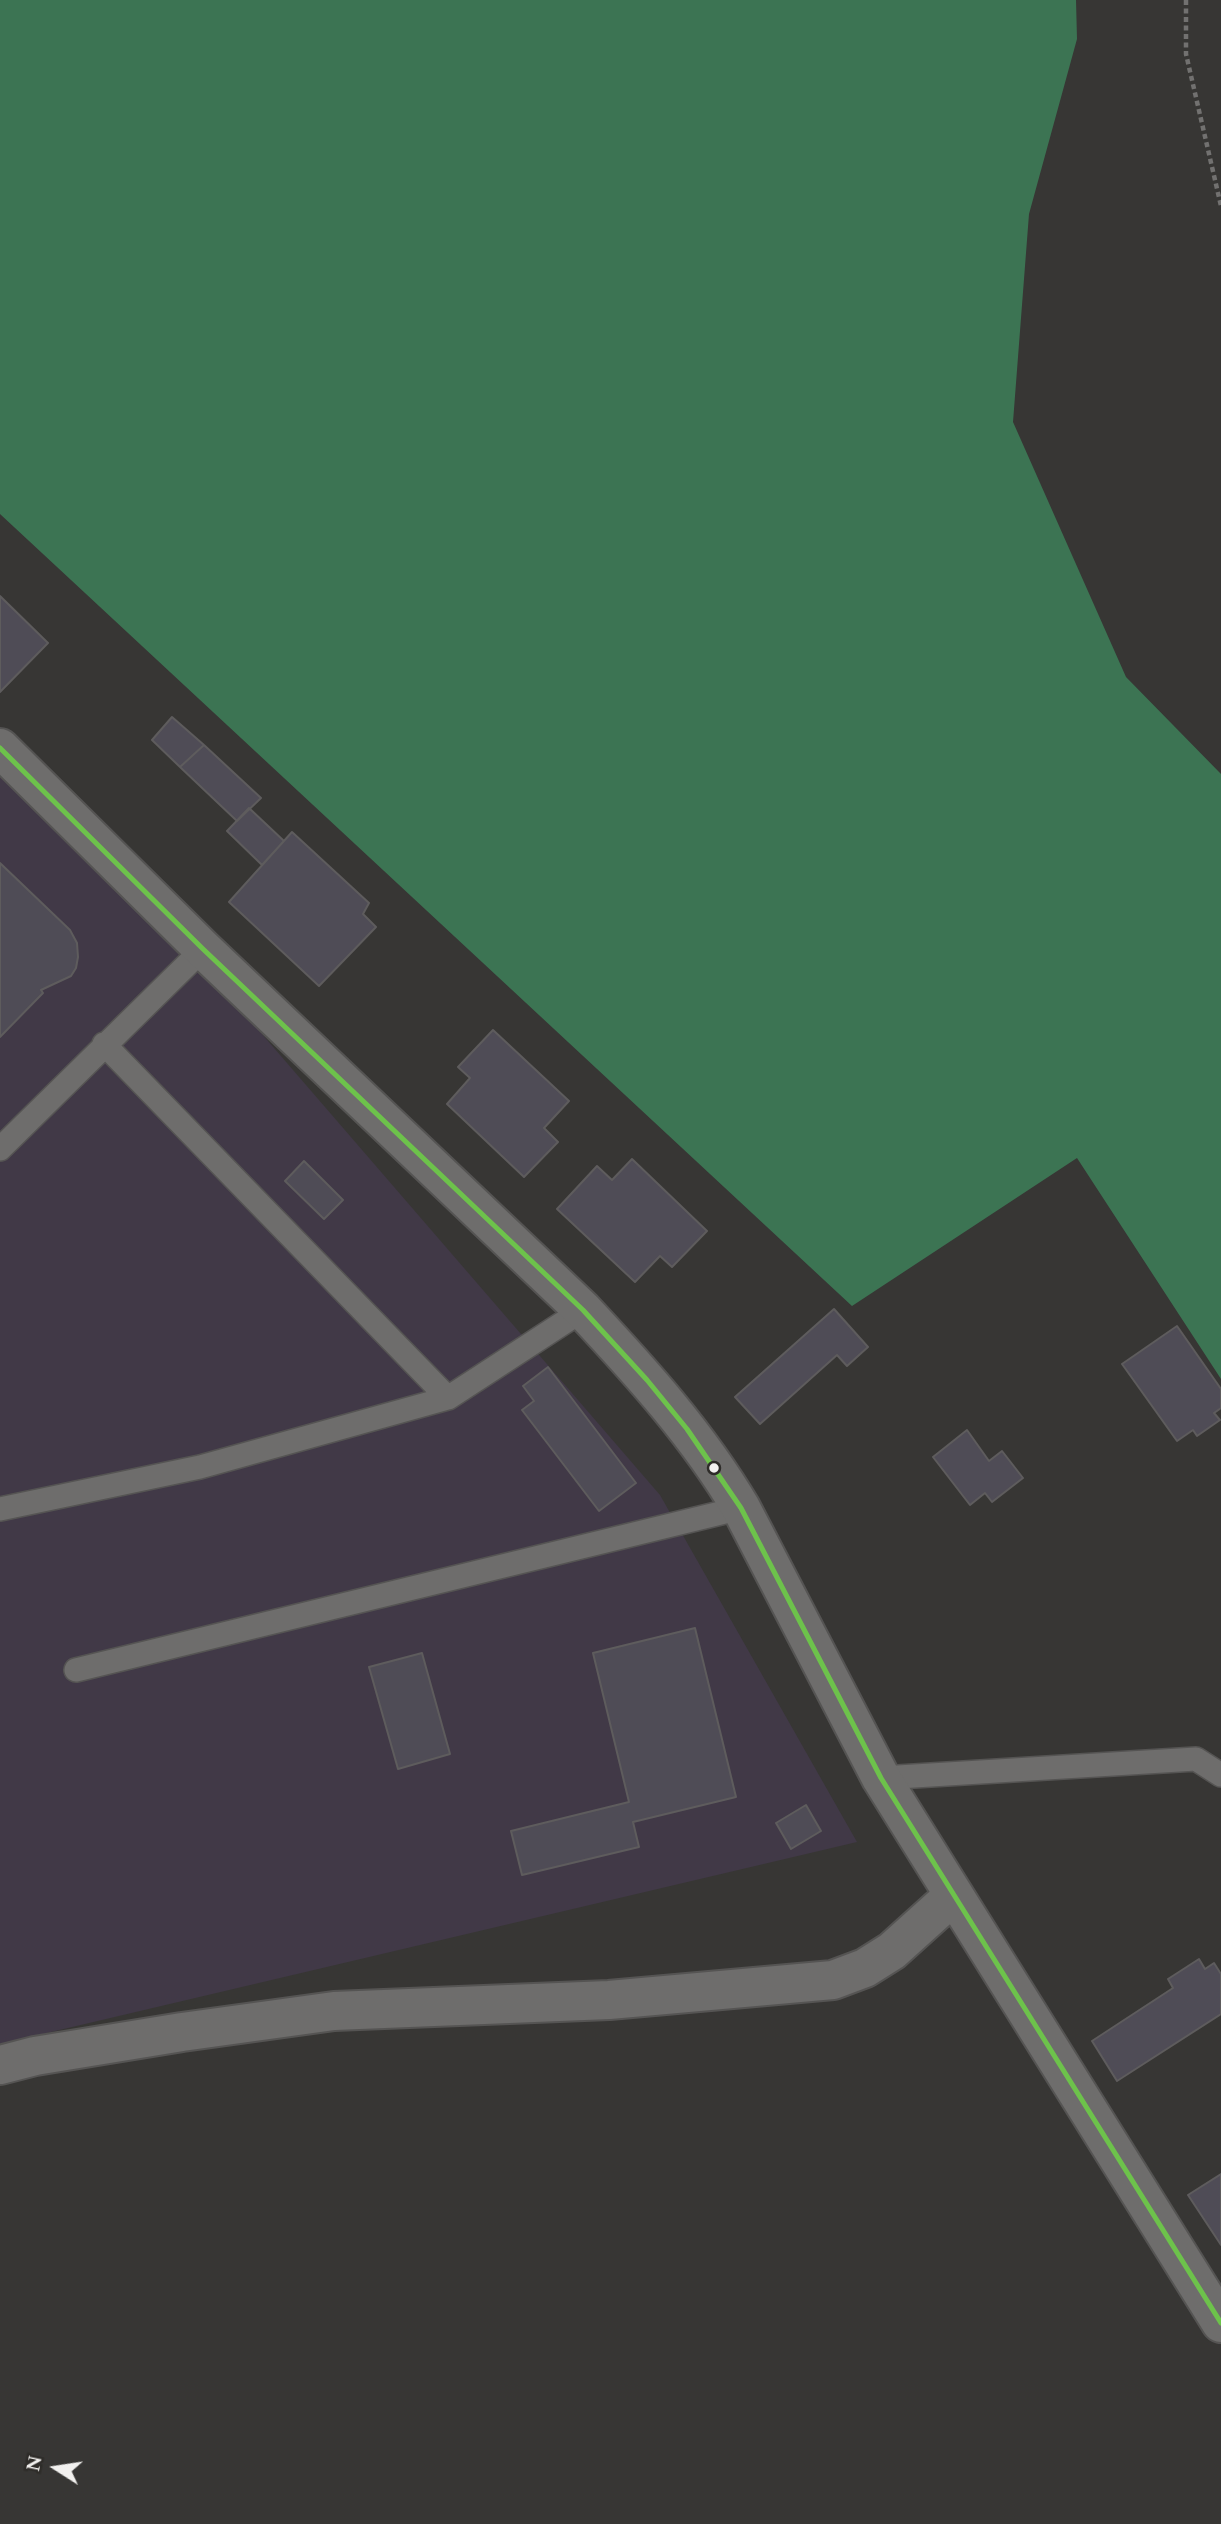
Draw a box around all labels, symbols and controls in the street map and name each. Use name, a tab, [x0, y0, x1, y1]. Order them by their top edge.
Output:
unlabelled marker	[707, 1461, 721, 1475]
north arrow	[21, 2433, 91, 2503]
text: N	[19, 2453, 51, 2474]

